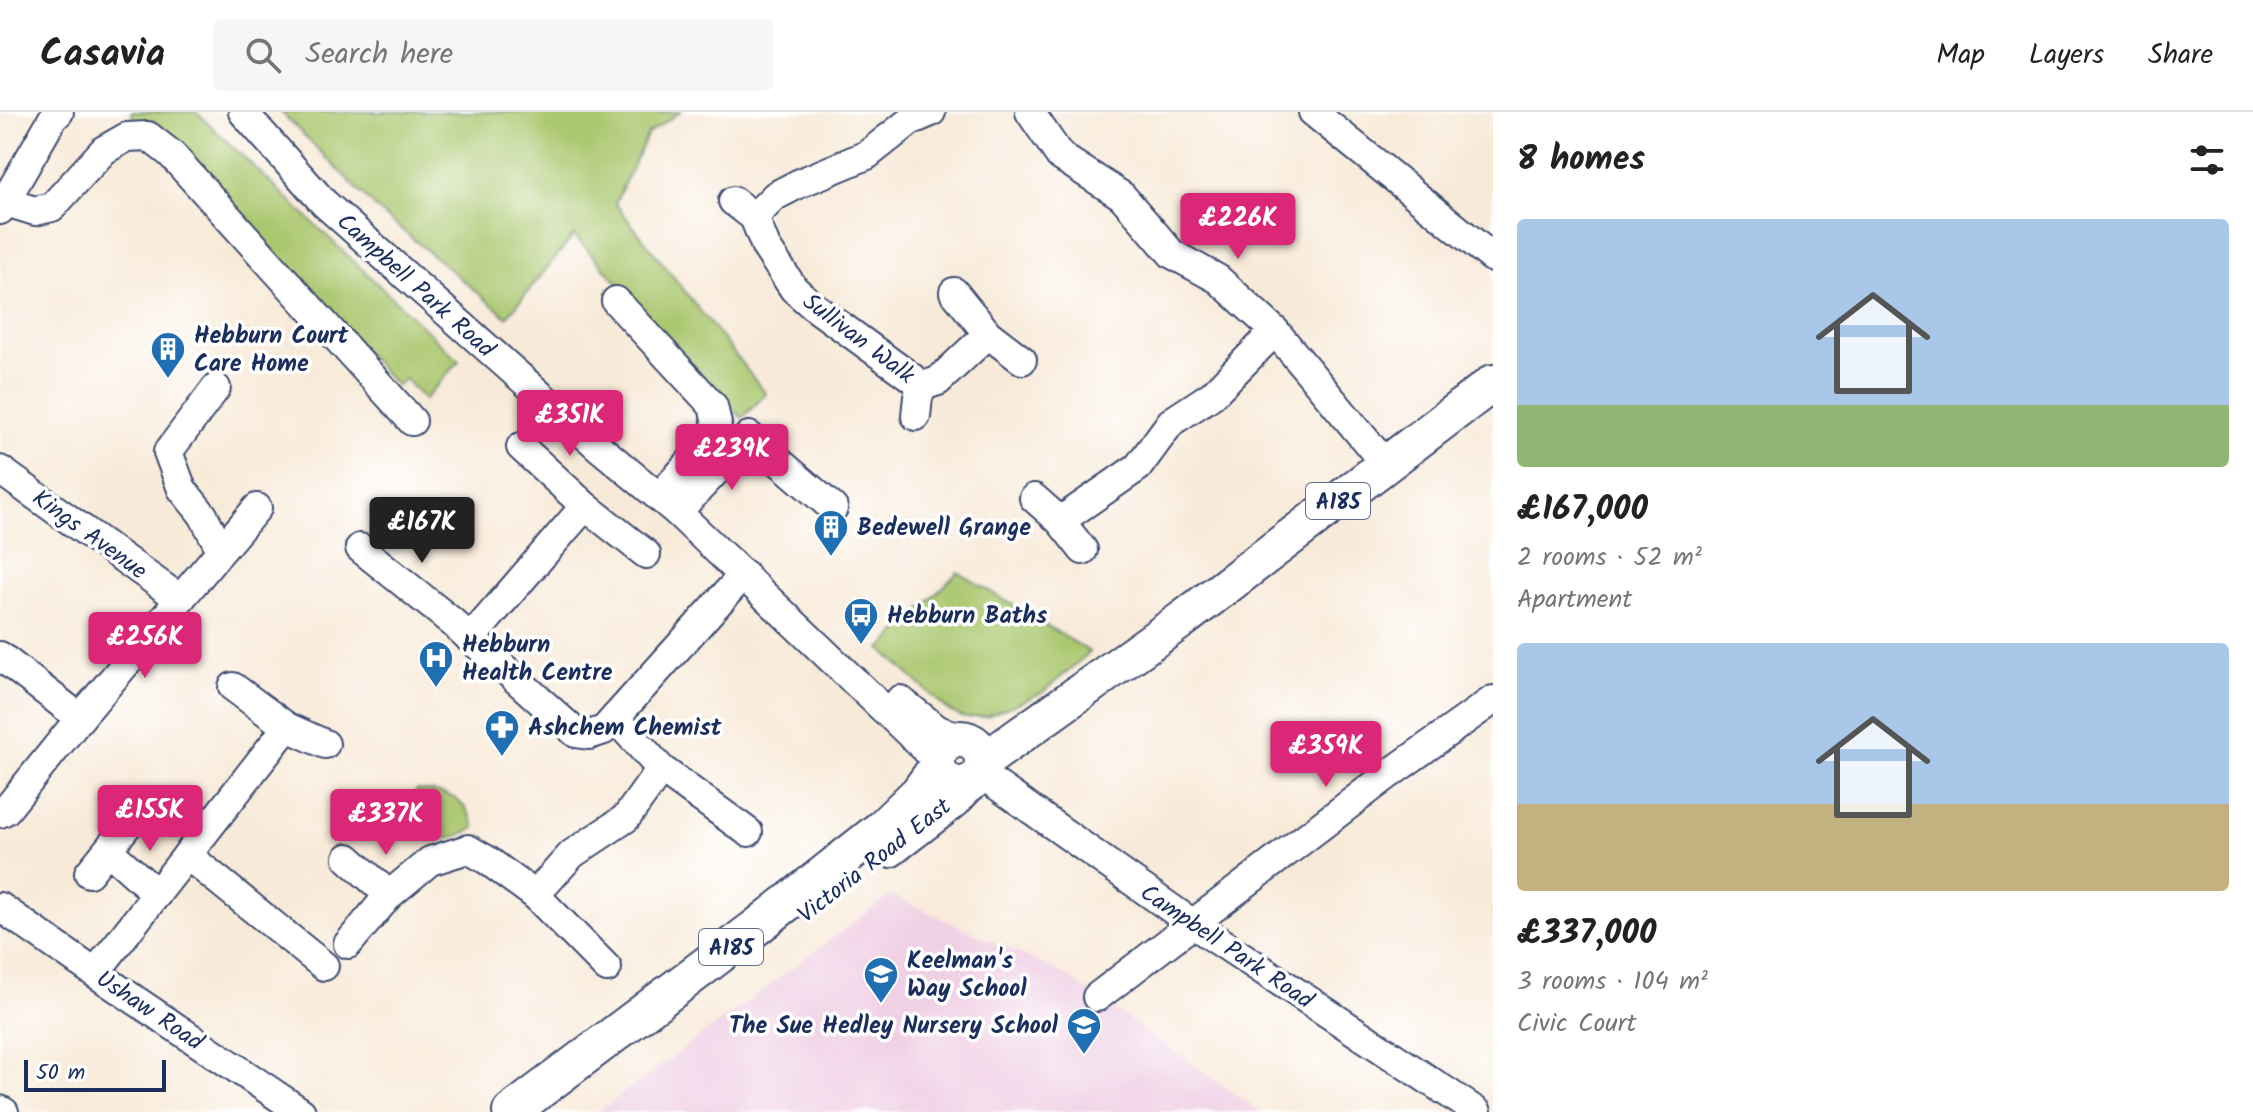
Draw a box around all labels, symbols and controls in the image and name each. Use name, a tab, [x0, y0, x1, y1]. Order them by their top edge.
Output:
search box	[213, 19, 773, 91]
text: Casavia	[40, 25, 165, 85]
text: Search here	[305, 31, 453, 79]
icon: search	[241, 33, 285, 77]
text: Map	[1936, 33, 1985, 78]
text: Layers	[2029, 33, 2104, 78]
text: Share	[2148, 33, 2213, 78]
text: 8 homes	[1517, 133, 1645, 187]
icon: filters	[2185, 138, 2229, 182]
pin: £226K	[1182, 193, 1294, 261]
text: £226K	[1198, 198, 1278, 240]
street label: Campbell Park Road	[327, 204, 504, 369]
icon: home	[1801, 271, 1945, 415]
street label: Sullivan Walk	[793, 284, 923, 395]
place label: Hebburn Court Care Home	[194, 317, 350, 384]
building icon: Hebburn Court Care Home	[149, 330, 187, 380]
pin: £351K	[514, 390, 626, 458]
text: £351K	[535, 395, 605, 437]
pin: £239K	[676, 424, 788, 492]
text: £239K	[693, 429, 771, 471]
street label: Kings Avenue	[23, 480, 155, 591]
road number: A185	[1306, 483, 1370, 519]
text: £167,000	[1517, 483, 1648, 537]
pin: £167K	[366, 497, 478, 565]
text: £167K	[388, 502, 456, 544]
building icon: Bedewell Grange	[812, 508, 850, 558]
place label: Bedewell Grange	[857, 509, 1031, 548]
text: 2 rooms · 52 m²	[1517, 537, 1702, 579]
text: Apartment	[1517, 579, 1632, 621]
bus stop icon: Hebburn Baths	[842, 596, 880, 646]
place label: Hebburn Baths	[887, 597, 1047, 636]
pin: £256K	[89, 612, 201, 680]
text: £256K	[106, 617, 184, 659]
place label: Hebburn Health Centre	[462, 626, 613, 693]
hospital icon: Hebburn Health Centre	[417, 639, 455, 689]
icon: home	[1801, 695, 1945, 839]
pharmacy icon: Ashchem Chemist	[483, 708, 521, 758]
place label: Ashchem Chemist	[528, 709, 723, 748]
pin: £359K	[1270, 721, 1382, 789]
text: £359K	[1288, 726, 1364, 768]
pin: £155K	[94, 785, 206, 853]
street label: Victoria Road East	[789, 788, 961, 934]
pin: £337K	[330, 789, 442, 857]
text: £155K	[116, 790, 184, 832]
text: £337K	[348, 794, 424, 836]
street label: Campbell Park Road	[1131, 875, 1322, 1021]
text: £337,000	[1517, 907, 1656, 961]
road number: A185	[699, 929, 763, 965]
place label: Keelman's Way School	[907, 942, 1027, 1009]
school or university icon: Keelman's Way School	[862, 955, 900, 1005]
street label: Ushaw Road	[87, 961, 212, 1062]
text: 3 rooms · 104 m²	[1517, 961, 1708, 1003]
text: Civic Court	[1517, 1003, 1636, 1045]
school or university icon: The Sue Hedley Nursery School	[1065, 1006, 1103, 1056]
place label: The Sue Hedley Nursery School	[729, 1007, 1059, 1046]
scale bar	[24, 1056, 166, 1092]
text: 50 m	[36, 1056, 85, 1091]

